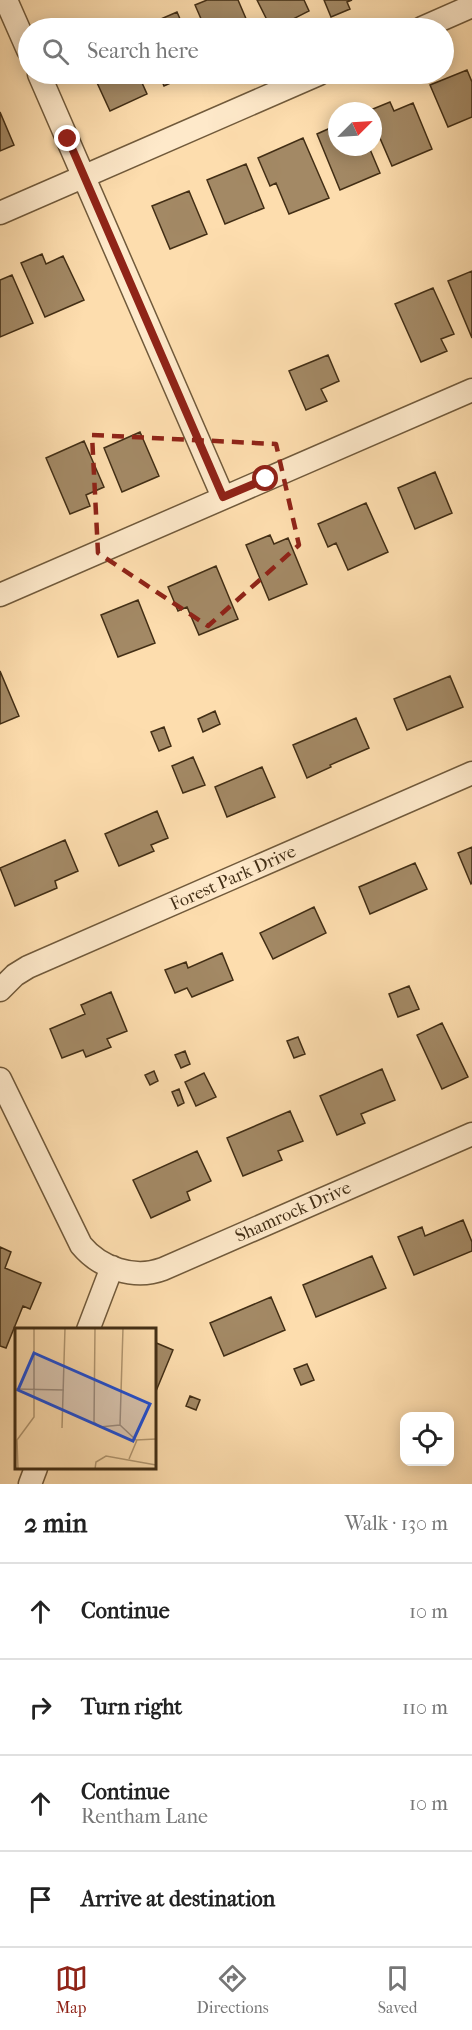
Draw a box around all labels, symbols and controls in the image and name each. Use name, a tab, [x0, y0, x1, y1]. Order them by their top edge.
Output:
search box	[18, 18, 454, 84]
icon: search	[39, 35, 72, 68]
text: Search here	[87, 38, 199, 64]
north arrow	[328, 102, 382, 156]
route end	[54, 125, 80, 151]
route start	[252, 465, 278, 491]
street label: Forest Park Drive	[167, 841, 299, 915]
street label: Shamrock Drive	[232, 1177, 354, 1247]
inset map	[15, 1328, 156, 1469]
map controls	[400, 1412, 454, 1466]
button: locate	[400, 1412, 454, 1466]
text: 2 min	[24, 1508, 87, 1539]
text: Walk · 130 m	[345, 1512, 448, 1535]
icon: ahead	[24, 1595, 57, 1628]
text: Continue	[81, 1598, 170, 1624]
text: 10 m	[409, 1600, 448, 1623]
icon: right	[24, 1691, 57, 1724]
text: Turn right	[81, 1694, 182, 1720]
text: 110 m	[402, 1696, 448, 1719]
text: Continue	[81, 1779, 170, 1805]
icon: ahead	[24, 1787, 57, 1820]
text: 10 m	[409, 1792, 448, 1815]
text: Rentham Lane	[81, 1805, 208, 1828]
icon: arrive	[24, 1883, 57, 1916]
text: Arrive at destination	[81, 1886, 275, 1912]
tab: Map	[55, 1962, 88, 2017]
tab: Directions	[197, 1962, 269, 2017]
tab: Saved	[378, 1962, 417, 2017]

